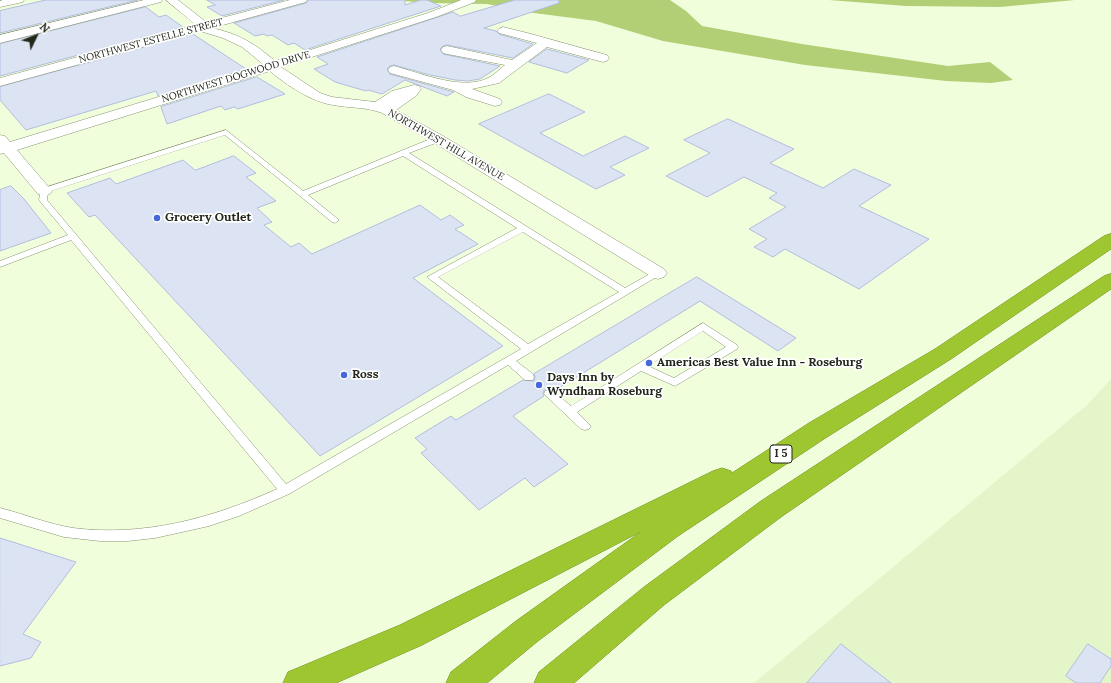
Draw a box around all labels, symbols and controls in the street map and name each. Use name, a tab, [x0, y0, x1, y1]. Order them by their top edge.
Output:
north arrow	[16, 16, 56, 56]
street label: NORTHWEST ESTELLE STREET	[78, 16, 224, 66]
text: N	[37, 20, 53, 36]
street label: NORTHWEST DOGWOOD DRIVE	[160, 49, 312, 105]
street label: NORTHWEST HILL AVENUE	[386, 107, 506, 183]
place label: Grocery Outlet	[165, 211, 251, 225]
marker: Grocery Outlet	[152, 213, 162, 223]
place label: Americas Best Value Inn - Roseburg	[657, 356, 862, 370]
marker: Americas Best Value Inn - Roseburg	[644, 358, 654, 368]
place label: Ross	[352, 368, 378, 382]
marker: Ross	[339, 370, 349, 380]
place label: Days Inn by Wyndham Roseburg	[547, 371, 662, 399]
marker: Days Inn by Wyndham Roseburg	[534, 380, 544, 390]
road number: I 5	[770, 445, 792, 463]

